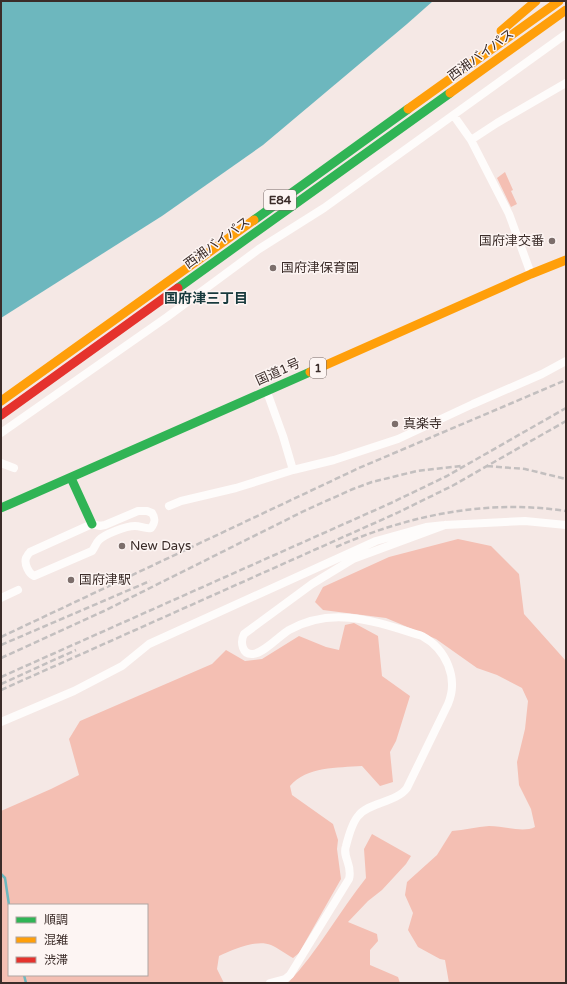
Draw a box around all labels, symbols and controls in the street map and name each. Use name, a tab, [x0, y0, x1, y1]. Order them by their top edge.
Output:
street label: 西湘バイパス	[445, 26, 517, 84]
road number: E84	[264, 190, 296, 210]
street label: 西湘バイパス	[181, 214, 253, 272]
place label: 国府津交番	[479, 233, 544, 249]
marker: 国府津交番	[547, 236, 557, 246]
place label: 国府津保育園	[281, 260, 359, 276]
marker: 国府津保育園	[268, 263, 278, 273]
district label: 国府津三丁目	[164, 290, 248, 307]
street label: 国道1号	[253, 355, 303, 389]
road number: 1	[310, 358, 326, 378]
place label: 真楽寺	[403, 416, 442, 432]
marker: 真楽寺	[390, 419, 400, 429]
place label: New Days	[130, 538, 191, 554]
marker: New Days	[117, 541, 127, 551]
place label: 国府津駅	[79, 572, 131, 588]
marker: 国府津駅	[66, 575, 76, 585]
legend	[8, 904, 148, 976]
text: 順調	[44, 913, 68, 927]
text: 混雑	[44, 933, 68, 947]
text: 渋滞	[44, 953, 68, 967]

